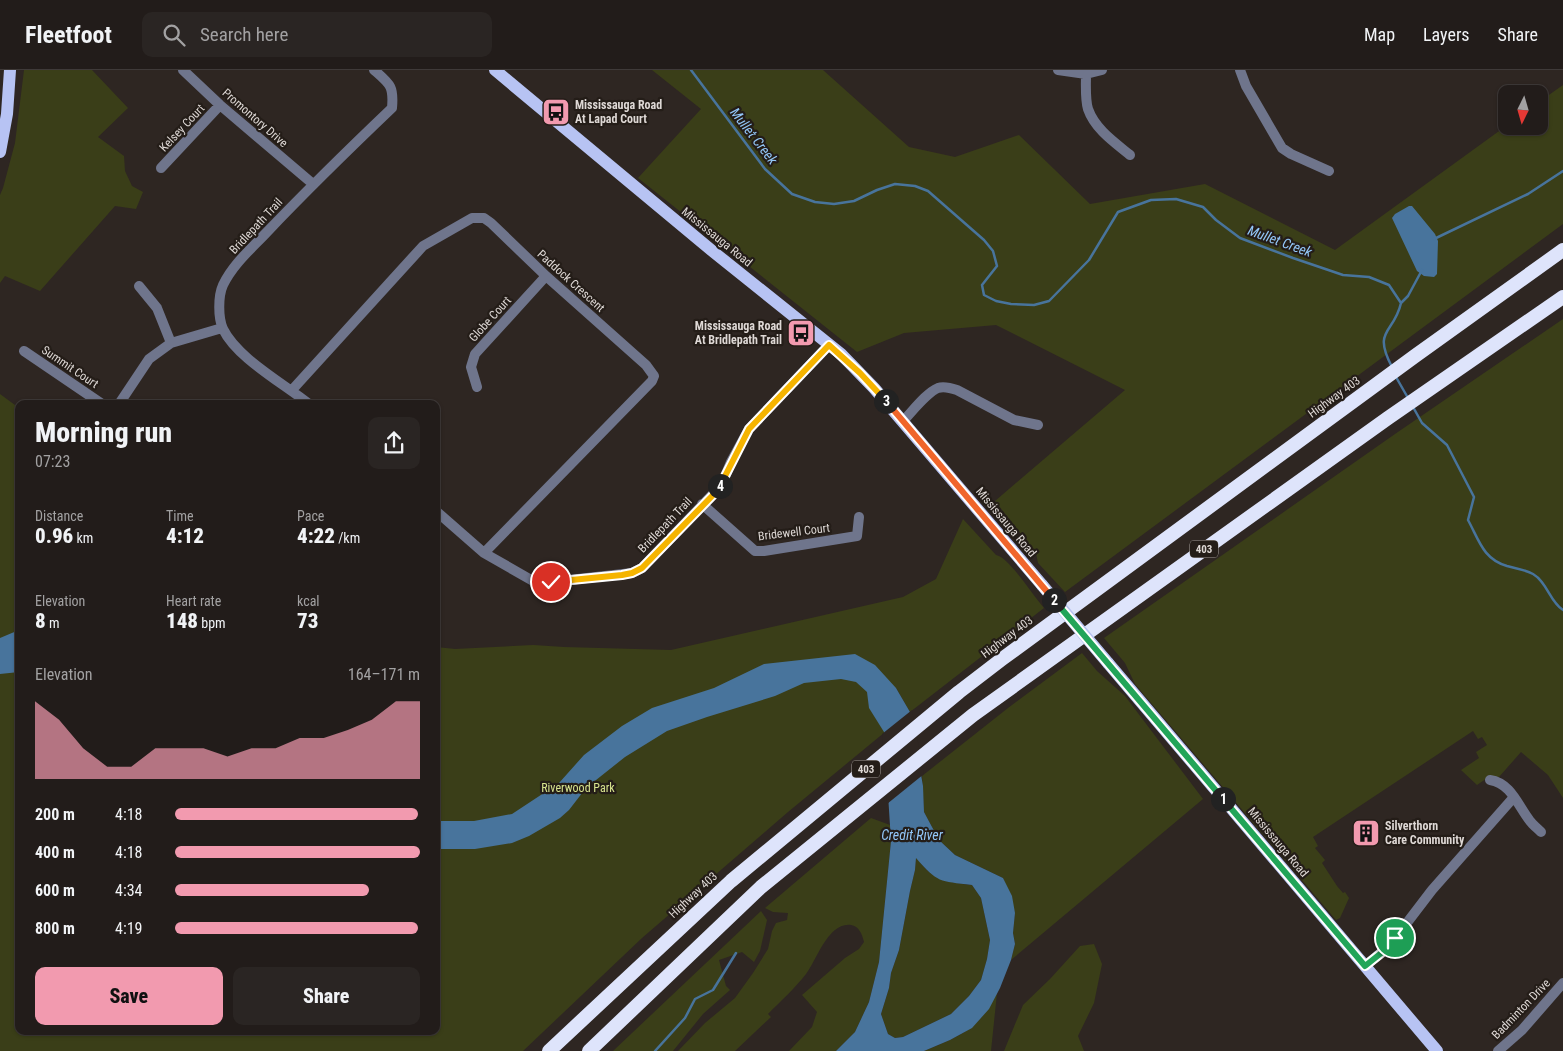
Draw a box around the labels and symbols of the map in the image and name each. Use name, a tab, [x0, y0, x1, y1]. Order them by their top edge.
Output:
north arrow	[1498, 85, 1548, 135]
street label: Promontory Drive	[219, 86, 291, 150]
bus stop icon: Mississauga Road At Lapad Court	[541, 97, 571, 127]
place label: Mississauga Road At Lapad Court	[575, 98, 662, 126]
street label: Kelsey Court	[157, 101, 208, 155]
water label: Mullet Creek	[727, 105, 782, 168]
street label: Bridlepath Trail	[227, 195, 285, 257]
street label: Mississauga Road	[679, 204, 755, 270]
water label: Mullet Creek	[1246, 222, 1315, 260]
street label: Paddock Crescent	[534, 247, 608, 315]
street label: Globe Court	[466, 293, 514, 345]
bus stop icon: Mississauga Road At Bridlepath Trail	[786, 318, 816, 348]
place label: Mississauga Road At Bridlepath Trail	[695, 319, 782, 347]
street label: Summit Court	[39, 343, 101, 391]
street label: Highway 403	[1305, 373, 1363, 421]
pin: 3	[874, 388, 898, 414]
pin: 4	[708, 474, 732, 498]
street label: Mississauga Road	[973, 484, 1039, 560]
street label: Bridlepath Trail	[635, 494, 695, 556]
street label: Bridewell Court	[757, 521, 831, 543]
road number: 403	[1190, 540, 1218, 558]
pin	[530, 561, 572, 603]
pin: 2	[1042, 588, 1066, 612]
street label: Highway 403	[978, 613, 1036, 661]
road number: 403	[852, 761, 880, 778]
park label: Riverwood Park	[541, 781, 615, 795]
pin: 1	[1210, 786, 1236, 812]
street label: Mississauga Road	[1245, 804, 1311, 880]
building icon: Silverthorn Care Community	[1351, 818, 1381, 848]
place label: Silverthorn Care Community	[1385, 819, 1465, 847]
water label: Credit River	[881, 827, 944, 843]
street label: Highway 403	[666, 869, 720, 921]
pin	[1374, 917, 1416, 959]
street label: Badminton Drive	[1489, 976, 1553, 1042]

